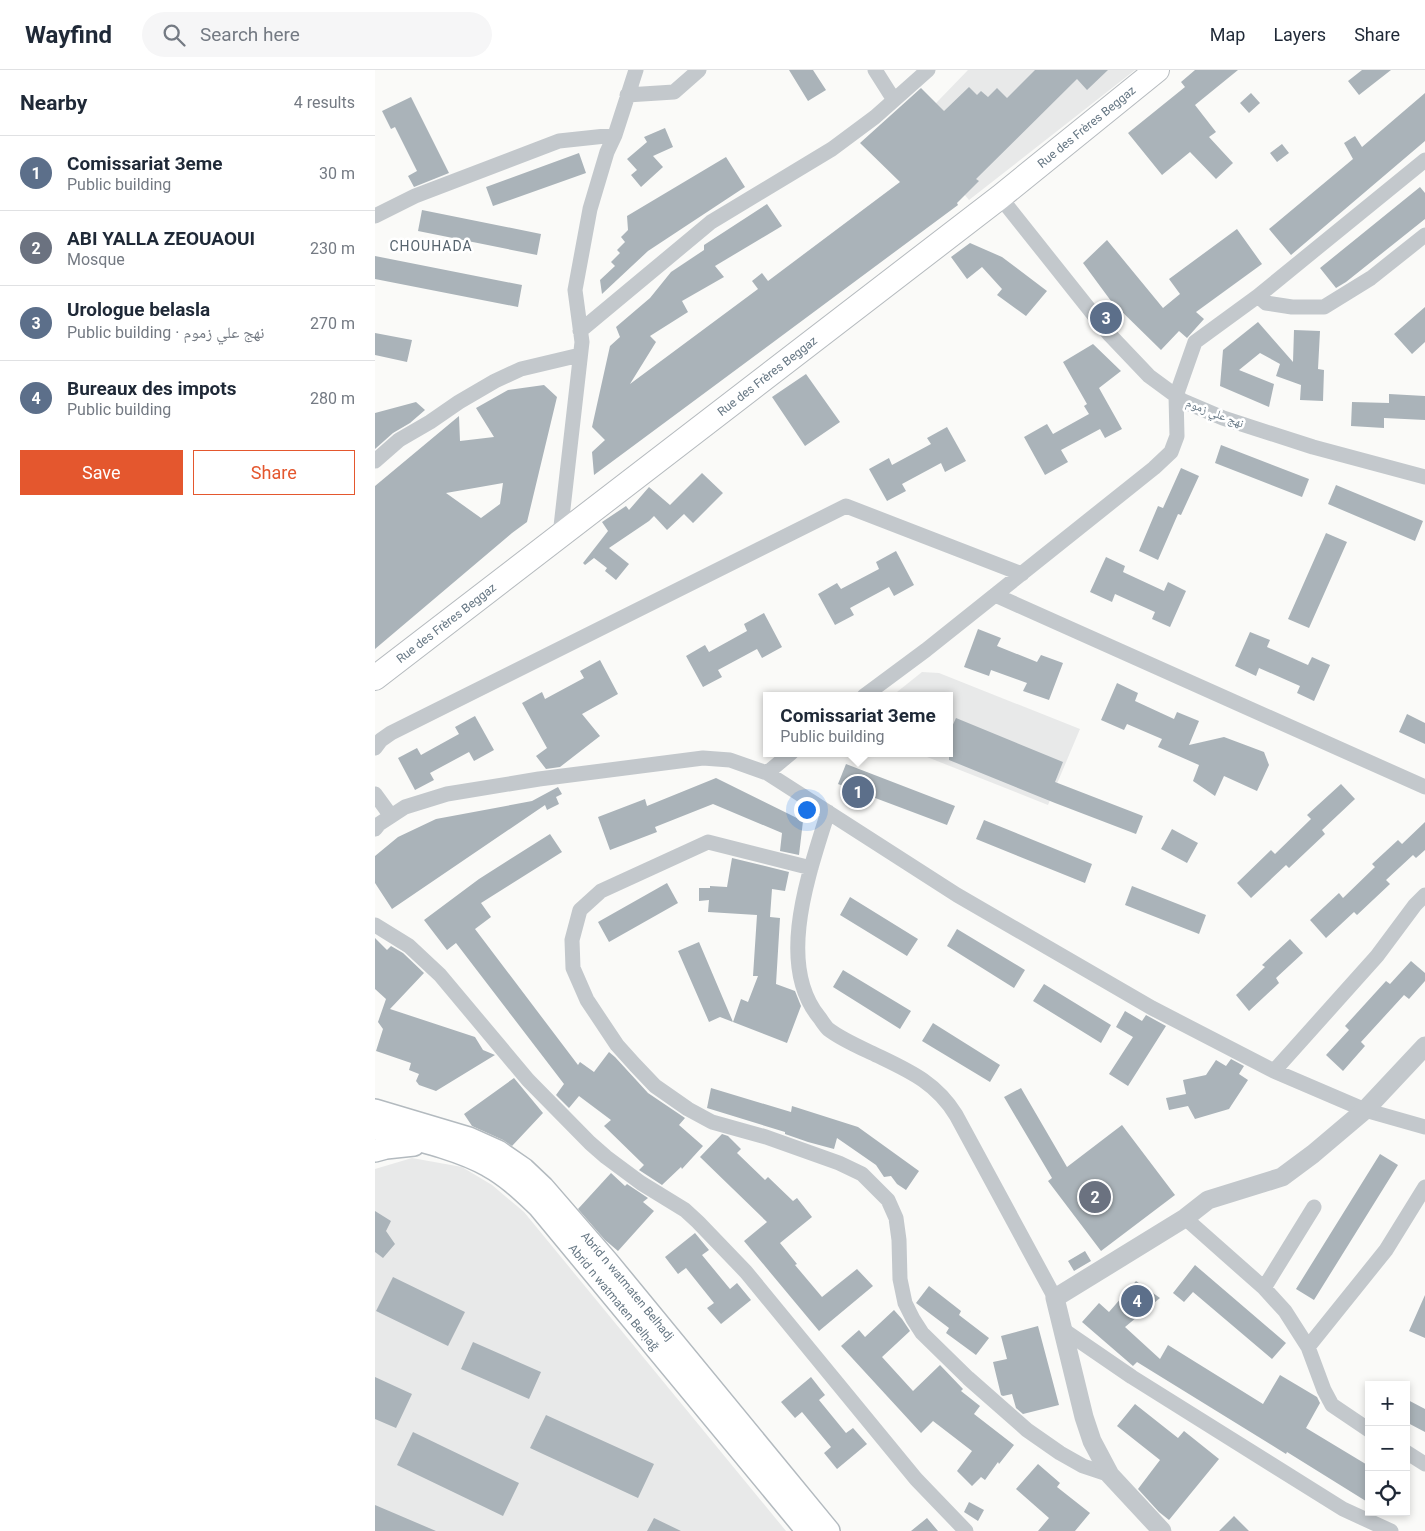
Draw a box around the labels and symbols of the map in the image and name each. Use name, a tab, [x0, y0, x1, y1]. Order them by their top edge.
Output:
street label: Rue des Frères Beggaz	[1035, 83, 1138, 171]
district label: CHOUHADA	[389, 238, 473, 254]
pin: 3	[1090, 299, 1122, 337]
street label: Rue des Frères Beggaz	[715, 333, 820, 419]
street label: نهج علي زموم	[1183, 396, 1246, 433]
street label: Rue des Frères Beggaz	[394, 580, 499, 666]
pin: 1	[842, 773, 874, 811]
your location	[794, 797, 820, 823]
pin: 2	[1079, 1178, 1111, 1216]
street label: Abrid n watmaten Belhadj	[578, 1229, 677, 1344]
street label: Abrid n watmaten Belḥaǧ	[566, 1241, 662, 1354]
pin: 4	[1121, 1282, 1153, 1320]

